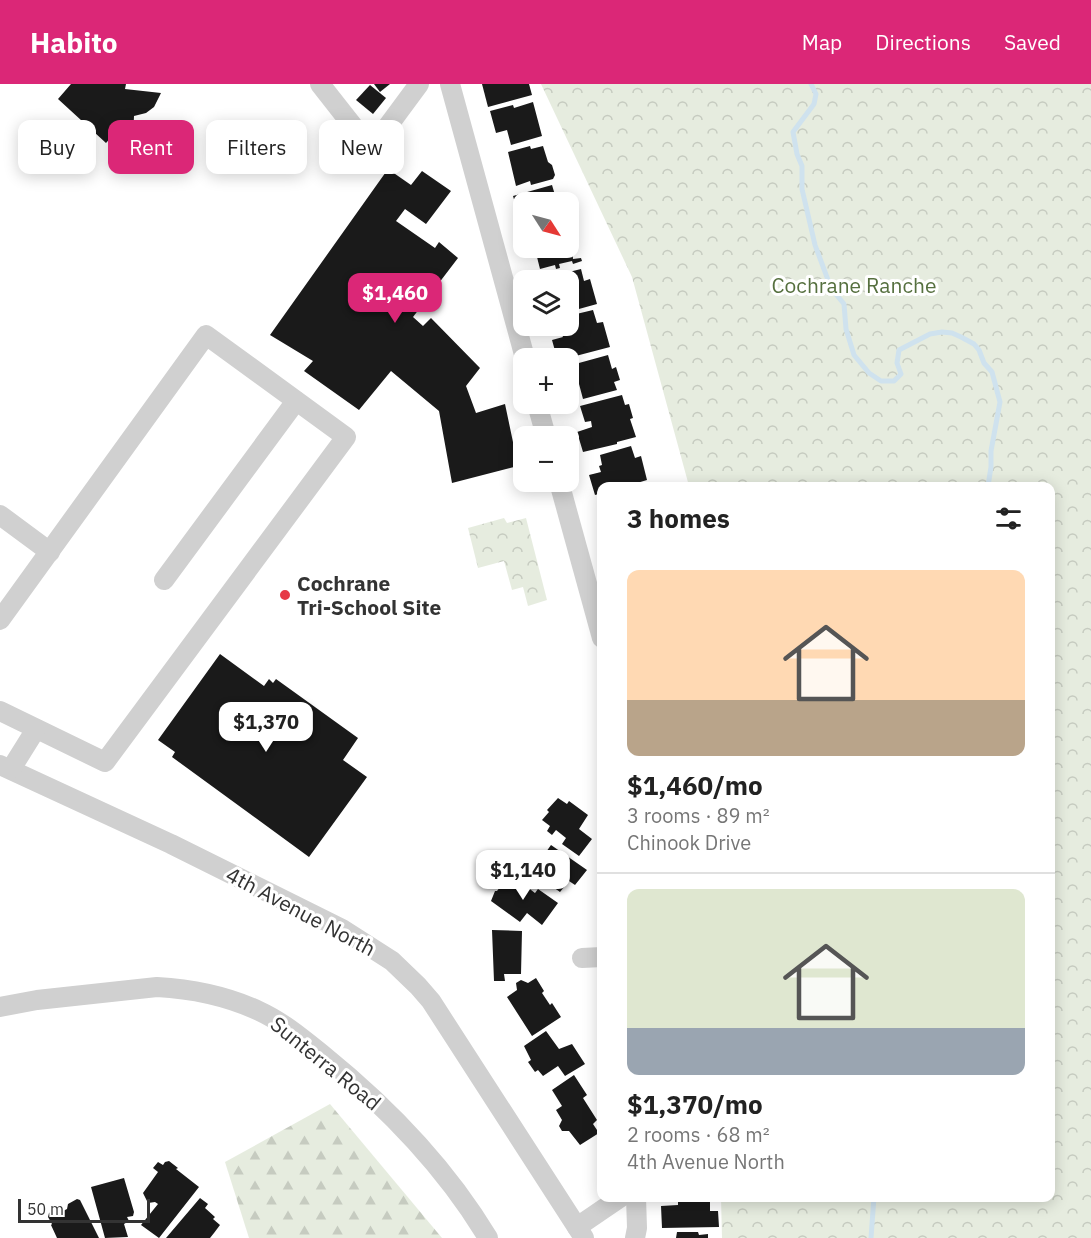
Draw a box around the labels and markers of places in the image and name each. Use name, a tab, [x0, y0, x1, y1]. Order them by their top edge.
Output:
pin: $1,460	[346, 273, 444, 324]
place label: Cochrane Tri-School Site	[297, 569, 441, 621]
marker: Cochrane Tri-School Site	[278, 588, 292, 602]
pin: $1,370	[217, 702, 315, 753]
pin: $1,140	[474, 850, 572, 901]

